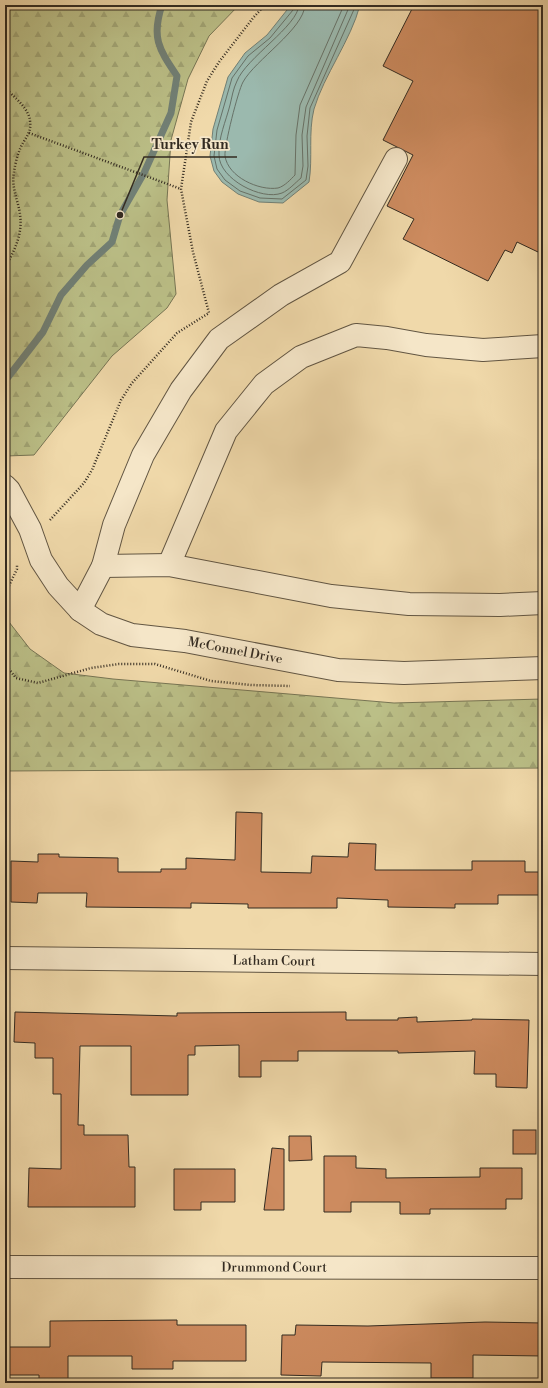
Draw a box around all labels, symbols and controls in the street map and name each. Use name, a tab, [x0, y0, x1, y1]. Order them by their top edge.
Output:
callout: Turkey Run	[144, 131, 237, 157]
text: Turkey Run	[152, 136, 229, 154]
street label: McConnel Drive	[186, 634, 284, 667]
street label: Latham Court	[233, 953, 316, 969]
street label: Drummond Court	[221, 1259, 327, 1276]

